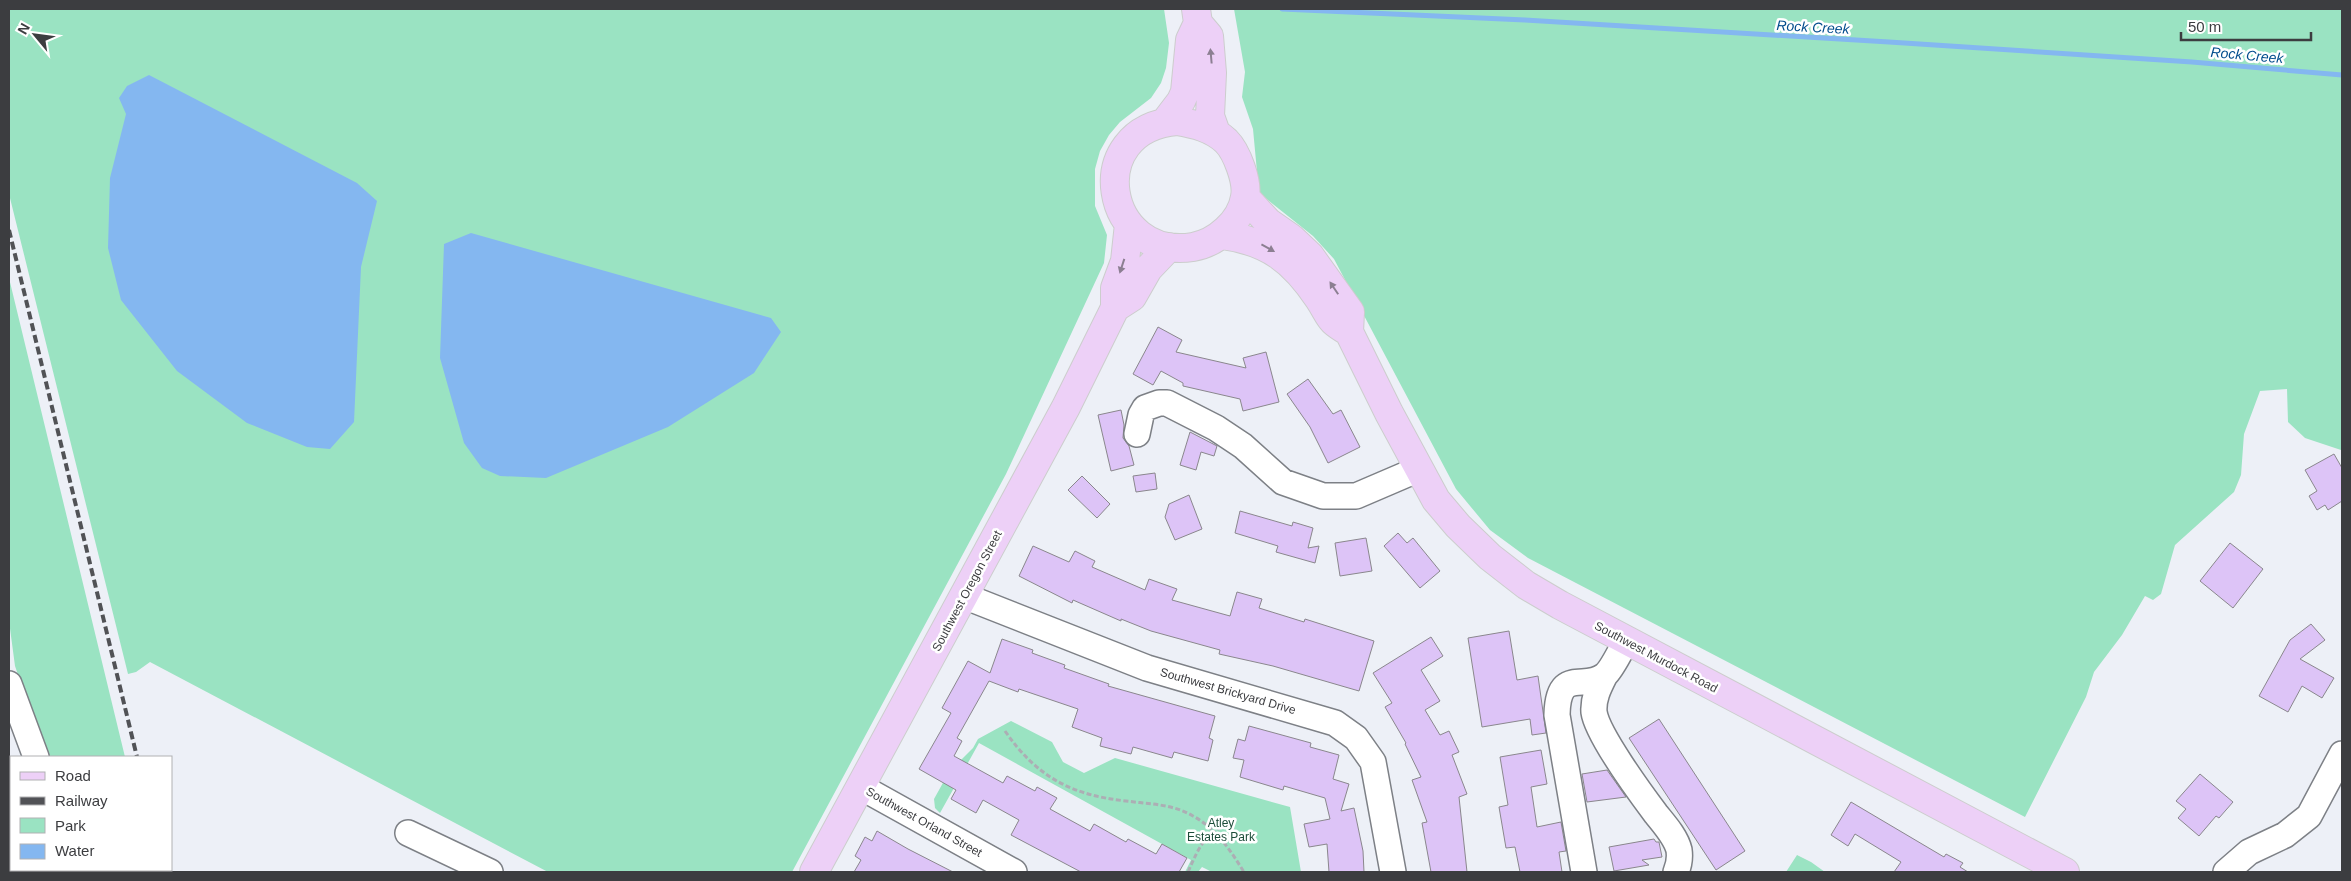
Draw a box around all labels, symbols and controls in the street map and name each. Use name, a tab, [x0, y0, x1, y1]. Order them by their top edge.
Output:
north arrow	[10, 10, 60, 60]
scale bar	[2181, 10, 2311, 42]
water label: Rock Creek	[1776, 17, 1851, 37]
text: 50 m	[2188, 18, 2221, 35]
text: N	[14, 20, 33, 37]
water label: Rock Creek	[2210, 44, 2285, 66]
one-way arrow	[1206, 47, 1214, 63]
one-way arrow	[1261, 244, 1275, 252]
one-way arrow	[1118, 259, 1126, 274]
one-way arrow	[1329, 281, 1339, 295]
street label: Southwest Oregon Street	[929, 528, 1005, 654]
street label: Southwest Murdock Road	[1592, 619, 1720, 695]
street label: Southwest Brickyard Drive	[1158, 665, 1298, 717]
legend	[10, 756, 172, 871]
text: Road	[55, 767, 91, 784]
street label: Southwest Orland Street	[863, 784, 985, 860]
text: Railway	[55, 792, 108, 809]
park label: Atley Estates Park	[1187, 816, 1256, 844]
text: Park	[55, 817, 86, 834]
text: Water	[55, 842, 94, 859]

